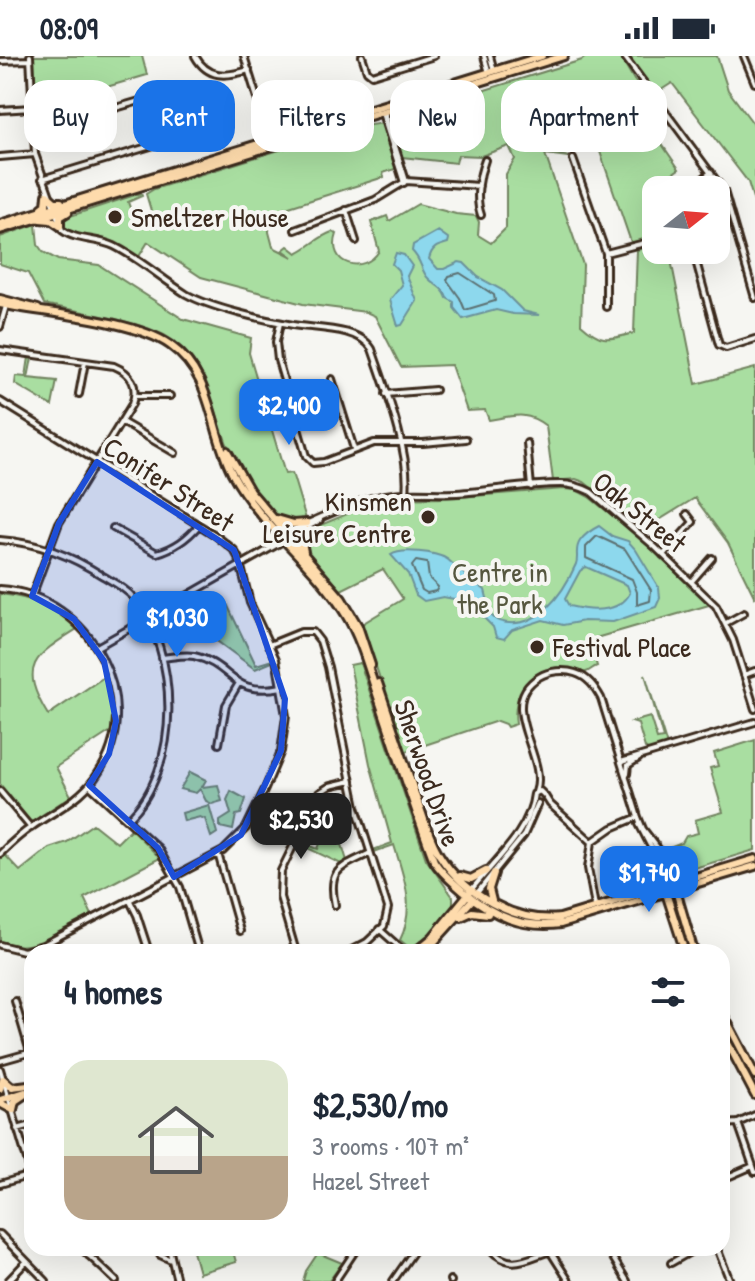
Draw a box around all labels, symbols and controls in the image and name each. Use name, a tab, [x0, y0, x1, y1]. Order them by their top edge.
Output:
text: 08:09	[40, 8, 98, 48]
chip: Buy	[24, 80, 117, 152]
chip: Rent	[133, 80, 235, 152]
chip: Filters	[251, 80, 374, 152]
chip: New	[390, 80, 485, 152]
chip: Apartment	[501, 80, 667, 152]
north arrow	[642, 176, 730, 264]
map controls	[642, 176, 730, 264]
place label: Smeltzer House	[131, 198, 289, 236]
marker: Smeltzer House	[106, 208, 124, 226]
pin: $2,400	[224, 379, 354, 447]
text: $2,400	[257, 387, 321, 422]
street label: Conifer Street	[96, 427, 242, 541]
street label: Oak Street	[585, 463, 695, 562]
place label: Kinsmen Leisure Centre	[263, 482, 412, 552]
marker: Kinsmen Leisure Centre	[419, 508, 437, 526]
park label: Centre in the Park	[452, 553, 548, 623]
pin: $1,030	[112, 591, 242, 659]
text: $1,030	[146, 599, 208, 634]
place label: Festival Place	[552, 628, 691, 666]
marker: Festival Place	[528, 638, 546, 656]
street label: Sherwood Drive	[385, 695, 471, 851]
pin: $2,530	[236, 793, 366, 861]
text: $2,530	[269, 801, 333, 836]
pin: $1,740	[584, 846, 714, 914]
text: $1,740	[618, 854, 680, 889]
text: 4 homes	[64, 969, 162, 1015]
icon: filters	[646, 970, 690, 1014]
text: $2,530/mo	[312, 1082, 448, 1128]
icon: home	[128, 1092, 224, 1188]
text: 3 rooms · 107 m²	[312, 1128, 469, 1163]
text: Hazel Street	[312, 1163, 429, 1198]

